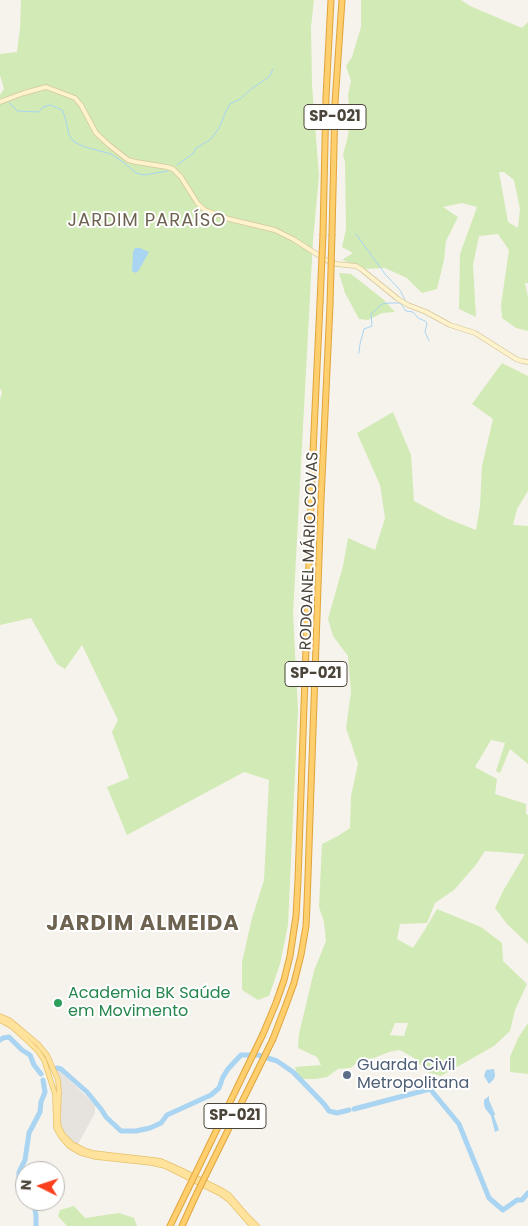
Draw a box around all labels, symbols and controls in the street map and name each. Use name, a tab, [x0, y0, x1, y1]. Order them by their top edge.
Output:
road number: SP-021	[304, 104, 366, 130]
district label: JARDIM PARAÍSO	[66, 210, 228, 232]
street label: RODOANEL MÁRIO COVAS	[297, 451, 323, 651]
road number: SP-021	[285, 662, 347, 686]
district label: JARDIM ALMEIDA	[44, 912, 242, 938]
place label: Academia BK Saúde em Movimento	[68, 984, 230, 1022]
marker: Academia BK Saúde em Movimento	[52, 997, 64, 1009]
place label: Guarda Civil Metropolitana	[357, 1056, 469, 1094]
marker: Guarda Civil Metropolitana	[341, 1069, 353, 1081]
road number: SP-021	[204, 1104, 266, 1128]
north arrow	[15, 1161, 65, 1211]
text: N	[16, 1179, 36, 1191]

